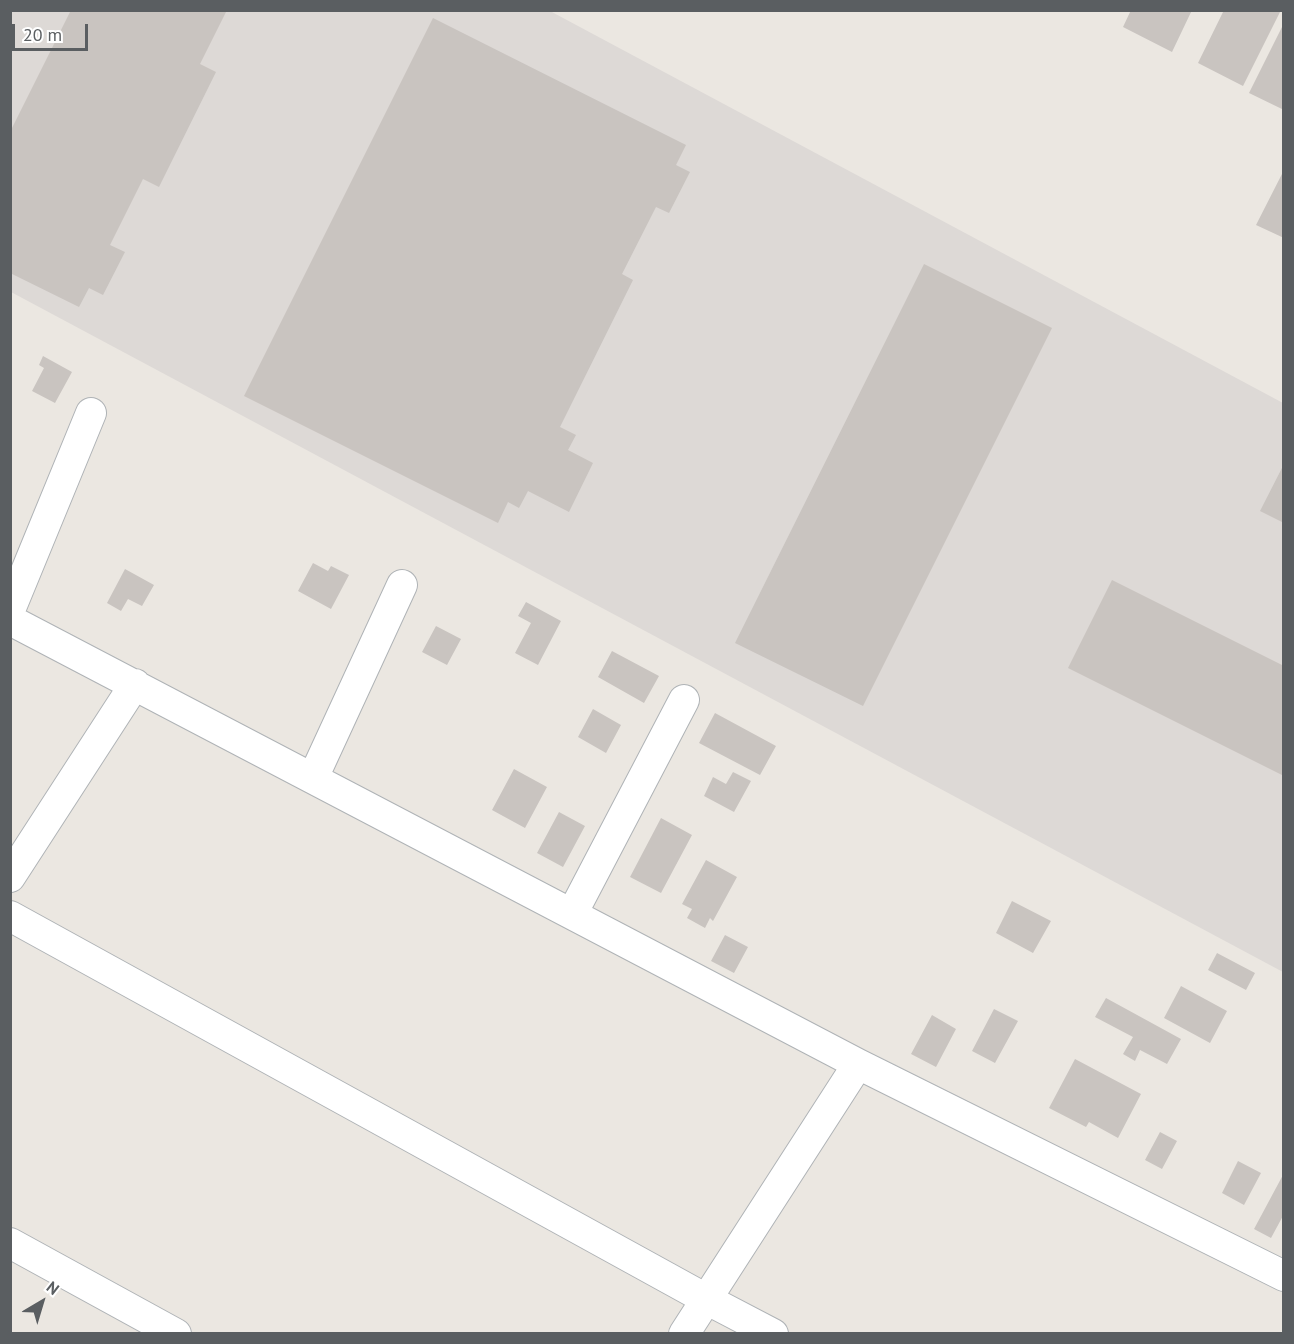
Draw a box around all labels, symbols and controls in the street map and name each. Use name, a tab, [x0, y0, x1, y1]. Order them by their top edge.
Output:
scale bar	[15, 12, 92, 50]
text: 20 m	[23, 23, 62, 46]
north arrow	[12, 1272, 72, 1332]
text: N	[43, 1277, 63, 1299]

